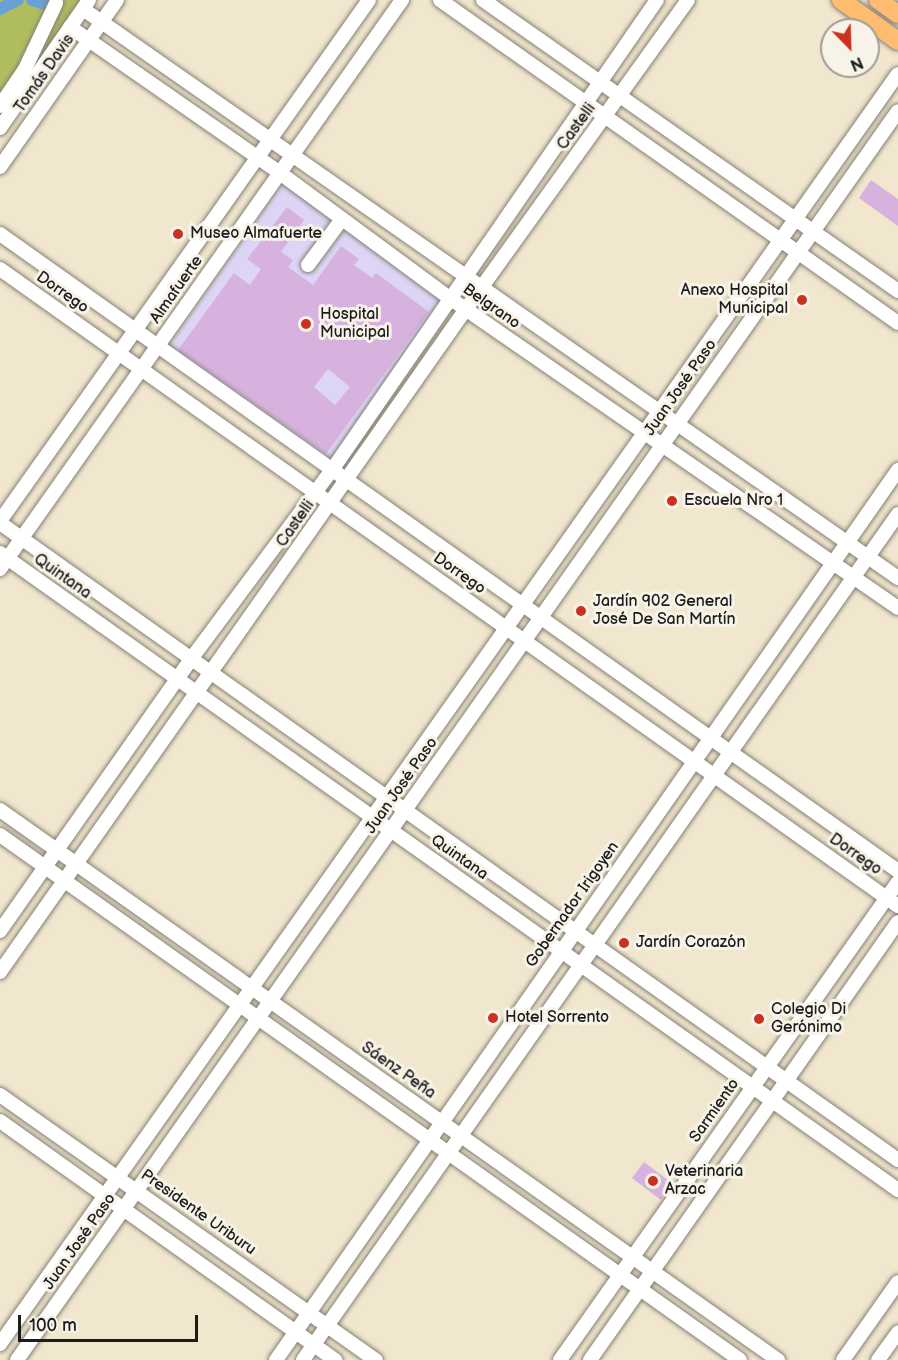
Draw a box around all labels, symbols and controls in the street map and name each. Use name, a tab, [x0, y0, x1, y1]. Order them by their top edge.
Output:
north arrow	[820, 18, 880, 78]
street label: Tomás Davis	[11, 31, 79, 117]
text: N	[847, 52, 866, 74]
street label: Castelli	[554, 100, 600, 154]
place label: Museo Almafuerte	[190, 224, 322, 244]
marker: Museo Almafuerte	[171, 227, 185, 241]
street label: Almafuerte	[147, 252, 207, 328]
street label: Dorrego	[32, 268, 92, 318]
street label: Belgrano	[459, 280, 523, 334]
place label: Anexo Hospital Municipal	[681, 281, 788, 319]
marker: Anexo Hospital Municipal	[793, 291, 811, 309]
place label: Hospital Municipal	[320, 305, 390, 343]
marker: Hospital Municipal	[297, 315, 315, 333]
street label: Juan José Paso	[640, 336, 722, 440]
place label: Escuela Nro 1	[684, 491, 783, 511]
marker: Escuela Nro 1	[665, 494, 679, 508]
street label: Castelli	[273, 497, 319, 551]
street label: Dorrego	[429, 549, 489, 599]
street label: Quintana	[30, 550, 94, 604]
place label: Jardín 902 General José De San Martín	[593, 592, 736, 630]
marker: Jardín 902 General José De San Martín	[574, 604, 588, 618]
street label: Juan José Paso	[361, 734, 443, 838]
street label: Dorrego	[825, 830, 885, 880]
street label: Quintana	[427, 831, 491, 885]
street label: Gobernador Irigoyen	[522, 838, 624, 972]
place label: Jardín Corazón	[636, 933, 745, 953]
marker: Jardín Corazón	[617, 936, 631, 950]
place label: Colegio Di Gerónimo	[771, 1000, 846, 1038]
place label: Hotel Sorrento	[505, 1008, 609, 1028]
marker: Hotel Sorrento	[486, 1011, 500, 1025]
marker: Colegio Di Gerónimo	[752, 1012, 766, 1026]
street label: Sáenz Peña	[357, 1038, 439, 1104]
street label: Sarmiento	[686, 1075, 744, 1147]
place label: Veterinaria Arzac	[665, 1162, 743, 1200]
street label: Presidente Uriburu	[137, 1166, 259, 1260]
marker: Veterinaria Arzac	[646, 1174, 660, 1188]
street label: Juan José Paso	[39, 1190, 121, 1294]
scale bar	[21, 1303, 201, 1341]
text: 100 m	[29, 1315, 77, 1336]

